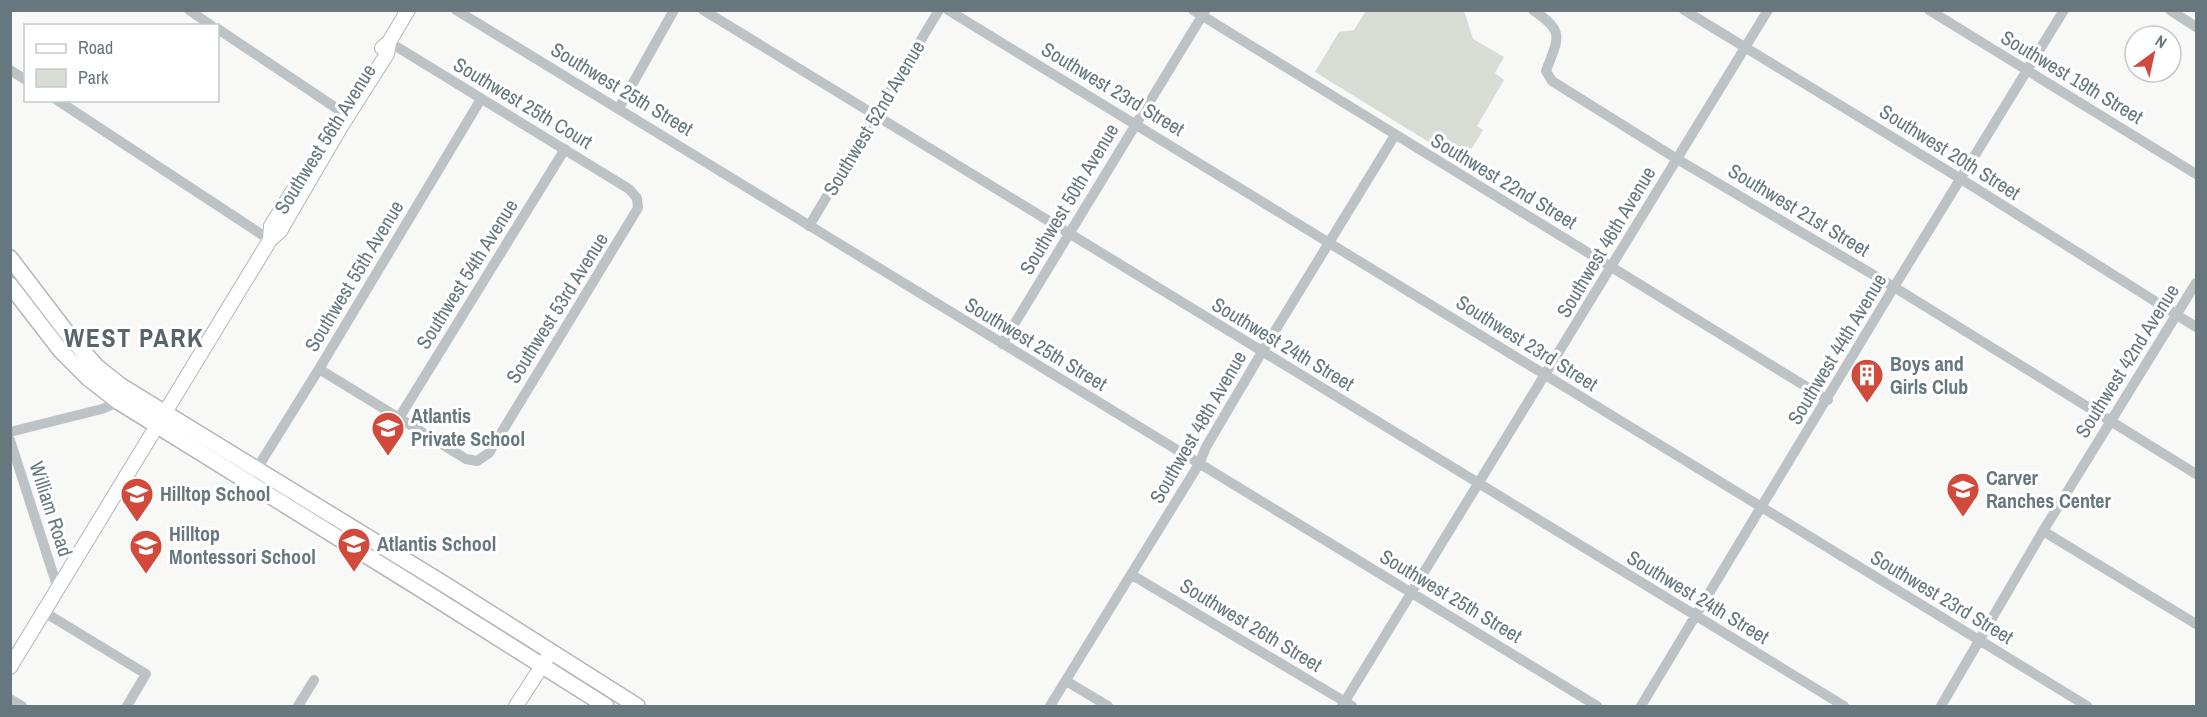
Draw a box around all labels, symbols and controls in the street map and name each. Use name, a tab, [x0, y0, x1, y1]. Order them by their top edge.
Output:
street label: Southwest 19th Street	[1996, 23, 2149, 130]
legend	[24, 24, 219, 102]
north arrow	[2123, 24, 2183, 84]
text: N	[2151, 30, 2171, 53]
text: Road	[78, 35, 113, 60]
street label: Southwest 25th Street	[546, 35, 699, 142]
street label: Southwest 52nd Avenue	[817, 35, 931, 200]
street label: Southwest 23rd Street	[1037, 35, 1190, 142]
street label: Southwest 25th Court	[449, 50, 598, 155]
street label: Southwest 56th Avenue	[268, 59, 382, 219]
text: Park	[78, 65, 109, 90]
street label: Southwest 20th Street	[1875, 97, 2026, 206]
street label: Southwest 50th Avenue	[1013, 118, 1124, 279]
street label: Southwest 22nd Street	[1426, 126, 1583, 235]
street label: Southwest 21st Street	[1724, 157, 1875, 263]
street label: Southwest 46th Avenue	[1550, 161, 1661, 322]
street label: Southwest 54th Avenue	[410, 194, 524, 354]
street label: Southwest 55th Avenue	[298, 195, 409, 356]
street label: Southwest 53rd Avenue	[499, 227, 614, 388]
street label: Southwest 44th Avenue	[1781, 268, 1892, 429]
street label: Southwest 42nd Avenue	[2068, 279, 2185, 443]
street label: Southwest 23rd Street	[1451, 288, 1604, 397]
street label: Southwest 25th Street	[960, 290, 1113, 397]
street label: Southwest 24th Street	[1207, 290, 1360, 397]
district label: WEST PARK	[64, 320, 204, 355]
street label: Southwest 48th Avenue	[1143, 345, 1252, 508]
place label: Boys and Girls Club	[1890, 350, 1968, 400]
building icon: Boys and Girls Club	[1849, 357, 1885, 404]
place label: Atlantis Private School	[411, 402, 525, 452]
school or university icon: Atlantis Private School	[370, 410, 406, 457]
street label: William Road	[23, 458, 80, 560]
place label: Carver Ranches Center	[1986, 464, 2111, 514]
school or university icon: Carver Ranches Center	[1945, 471, 1981, 518]
school or university icon: Hilltop School	[119, 476, 155, 523]
place label: Hilltop School	[160, 480, 270, 507]
place label: Hilltop Montessori School	[169, 520, 316, 570]
school or university icon: Atlantis School	[336, 526, 372, 573]
school or university icon: Hilltop Montessori School	[128, 528, 164, 575]
place label: Atlantis School	[377, 530, 496, 557]
street label: Southwest 25th Street	[1375, 542, 1528, 649]
street label: Southwest 24th Street	[1622, 543, 1775, 650]
street label: Southwest 23rd Street	[1866, 543, 2019, 650]
street label: Southwest 26th Street	[1175, 571, 1328, 678]

